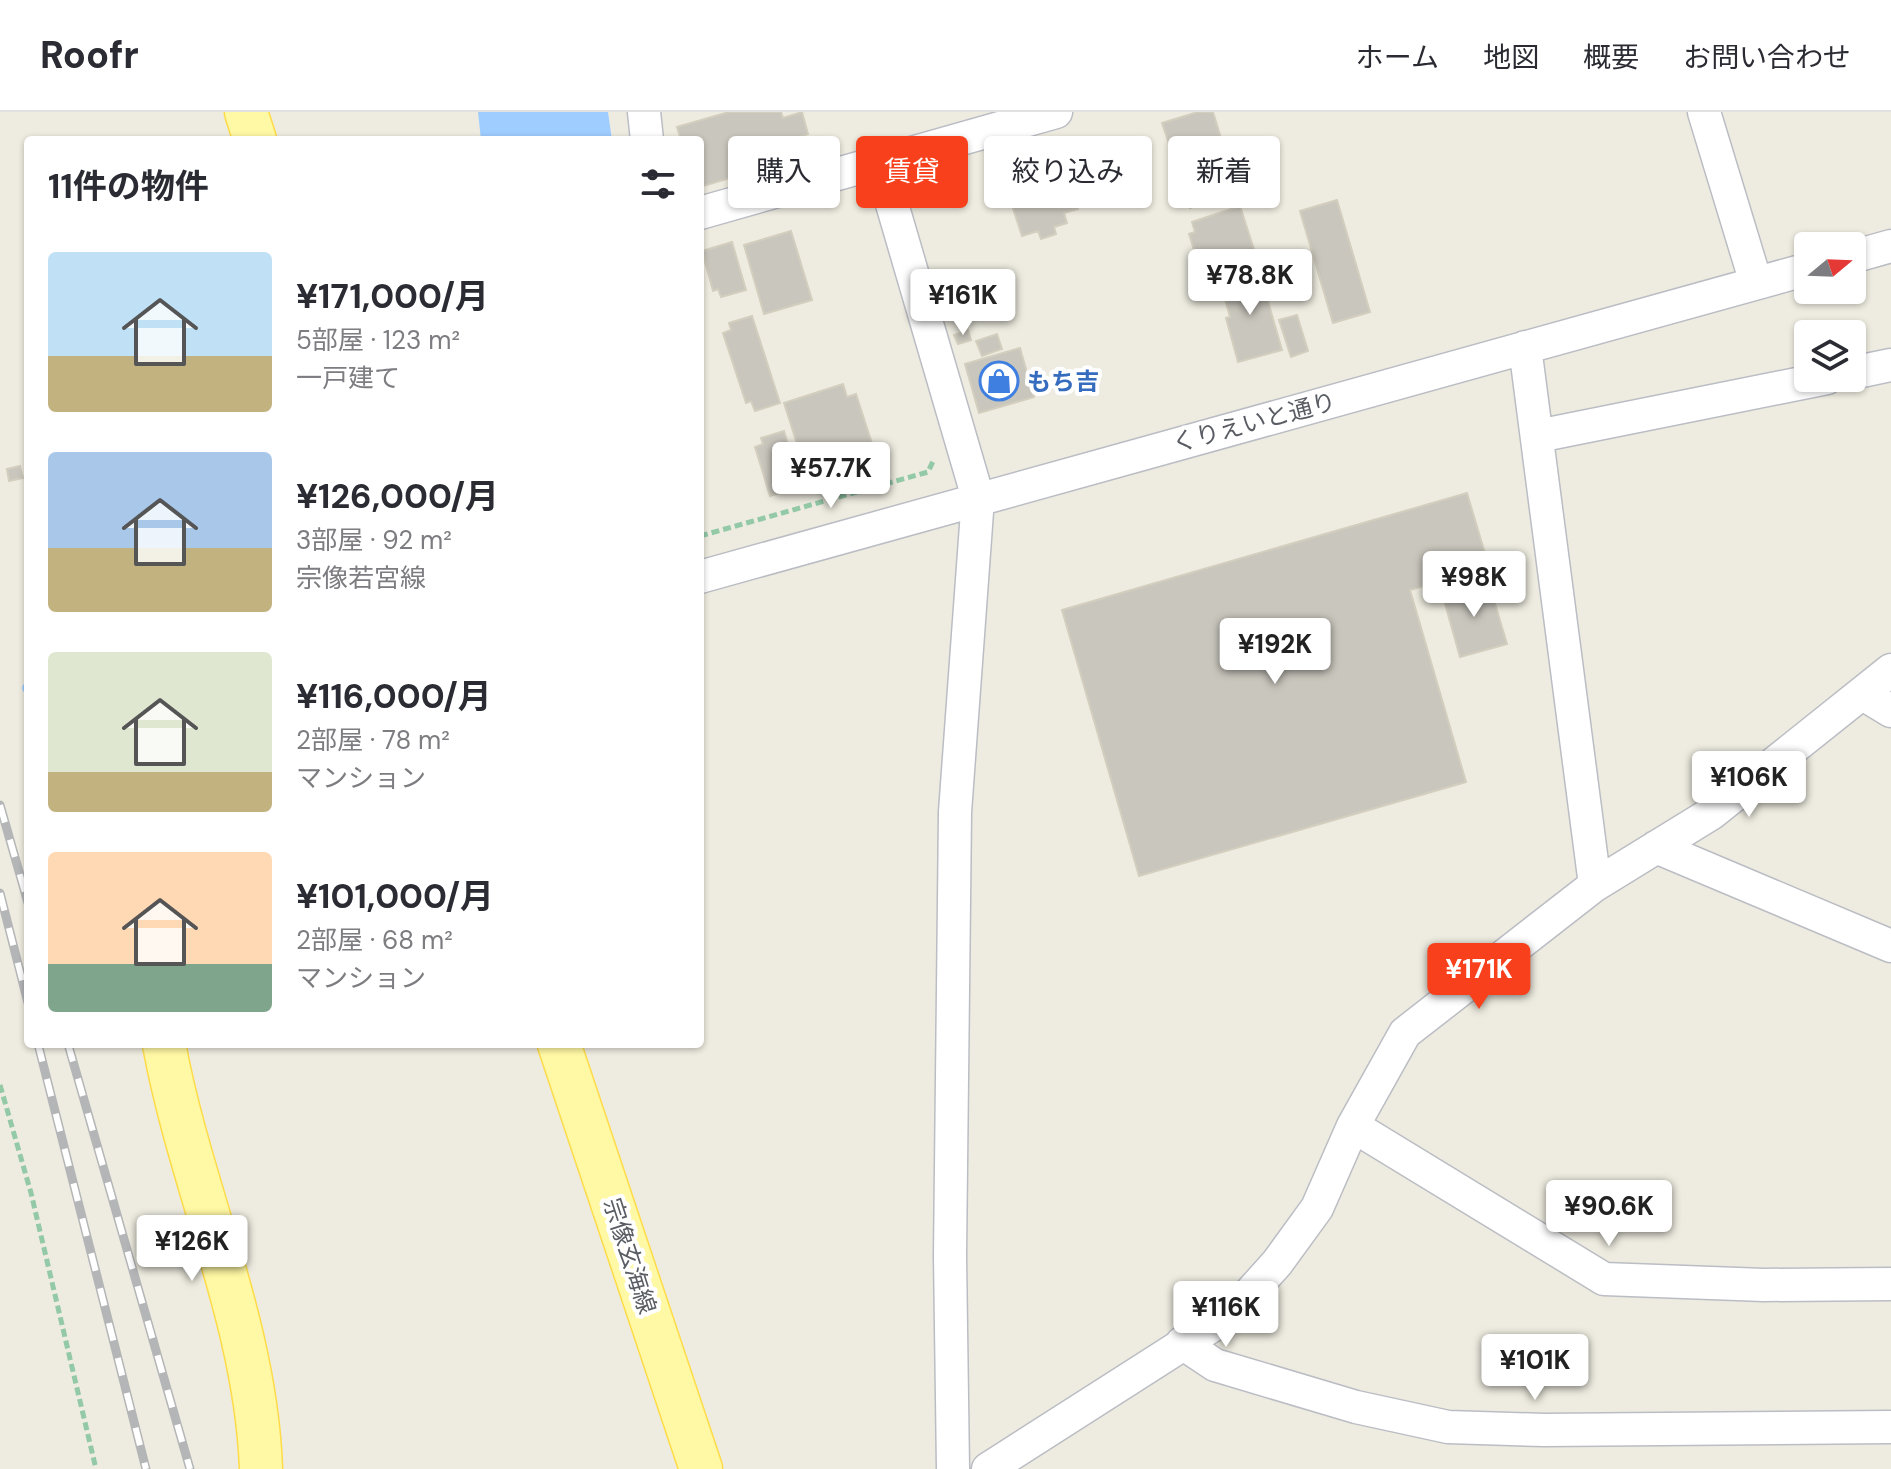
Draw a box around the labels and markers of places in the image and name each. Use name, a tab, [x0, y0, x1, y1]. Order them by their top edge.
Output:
pin: ¥78.8K	[1185, 249, 1315, 317]
pin: ¥161K	[907, 269, 1019, 337]
shop icon: もち吉	[978, 360, 1020, 402]
place label: もち吉	[1027, 366, 1099, 397]
pin: ¥57.7K	[766, 442, 896, 510]
pin: ¥98K	[1427, 551, 1521, 619]
pin: ¥192K	[1219, 618, 1331, 686]
pin: ¥106K	[1693, 751, 1805, 819]
pin: ¥171K	[1423, 943, 1535, 1011]
pin: ¥90.6K	[1544, 1180, 1674, 1248]
pin: ¥126K	[136, 1215, 248, 1283]
pin: ¥116K	[1170, 1281, 1282, 1349]
pin: ¥101K	[1479, 1334, 1591, 1402]

